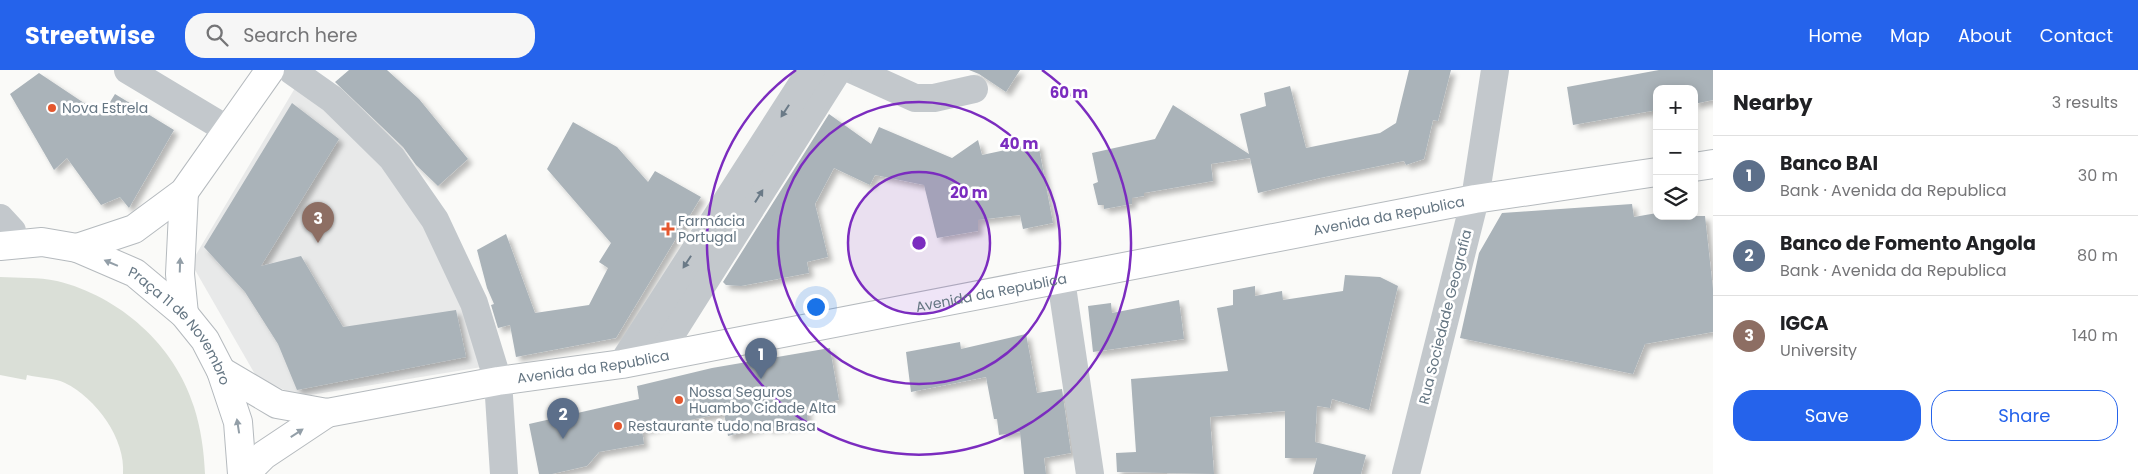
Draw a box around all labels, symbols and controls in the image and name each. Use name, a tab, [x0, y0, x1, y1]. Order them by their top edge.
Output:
search box	[185, 13, 535, 58]
text: Streetwise	[25, 19, 155, 52]
icon: search	[203, 21, 231, 49]
text: Search here	[243, 22, 358, 49]
text: Home	[1808, 23, 1862, 48]
text: Map	[1890, 23, 1930, 48]
text: About	[1958, 23, 2012, 48]
text: Contact	[2040, 23, 2113, 48]
text: 60 m	[1050, 82, 1088, 103]
map controls	[1653, 85, 1698, 220]
button: +	[1653, 85, 1698, 130]
text: Nearby	[1733, 88, 1813, 117]
text: 3 results	[2052, 91, 2118, 114]
place label: Nova Estrela	[62, 98, 148, 118]
marker: Nova Estrela	[46, 102, 58, 114]
one-way arrow	[780, 104, 789, 118]
button: −	[1653, 130, 1698, 175]
text: 40 m	[999, 133, 1039, 154]
text: Banco BAI	[1780, 150, 1878, 177]
text: 1	[1746, 164, 1752, 187]
text: 30 m	[2078, 164, 2118, 187]
button: layers	[1653, 175, 1698, 220]
text: Bank · Avenida da Republica	[1780, 179, 2007, 202]
text: 20 m	[950, 182, 988, 203]
one-way arrow	[754, 189, 764, 202]
street label: Avenida da Republica	[1311, 191, 1466, 240]
pin: 3	[302, 202, 334, 243]
place label: Farmácia Portugal	[678, 211, 745, 247]
marker: Farmácia Portugal	[662, 223, 674, 235]
street label: Rua Sociedade Geografia	[1414, 228, 1476, 406]
text: Banco de Fomento Angola	[1780, 230, 2036, 257]
centre of rings	[910, 234, 928, 252]
text: 2	[1744, 244, 1754, 267]
text: 80 m	[2077, 244, 2118, 267]
one-way arrow	[682, 256, 692, 269]
one-way arrow	[177, 257, 185, 273]
one-way arrow	[104, 258, 118, 266]
text: Bank · Avenida da Republica	[1780, 259, 2007, 282]
street label: Praça 11 de Novembro	[125, 261, 235, 388]
street label: Avenida da Republica	[914, 268, 1069, 317]
your location	[803, 294, 829, 320]
text: IGCA	[1780, 310, 1829, 337]
text: 3	[1744, 324, 1754, 347]
text: 140 m	[2072, 324, 2118, 347]
pin: 1	[745, 338, 777, 379]
text: University	[1780, 339, 1857, 362]
street label: Avenida da Republica	[516, 345, 671, 388]
place label: Nossa Seguros Huambo Cidade Alta	[689, 382, 836, 418]
button: Save	[1733, 390, 1921, 441]
button: Share	[1931, 390, 2118, 441]
marker: Nossa Seguros Huambo Cidade Alta	[673, 394, 685, 406]
pin: 2	[547, 398, 579, 439]
place label: Restaurante tudo na Brasa	[628, 416, 816, 436]
one-way arrow	[234, 417, 242, 433]
marker: Restaurante tudo na Brasa	[612, 420, 624, 432]
one-way arrow	[290, 428, 303, 437]

